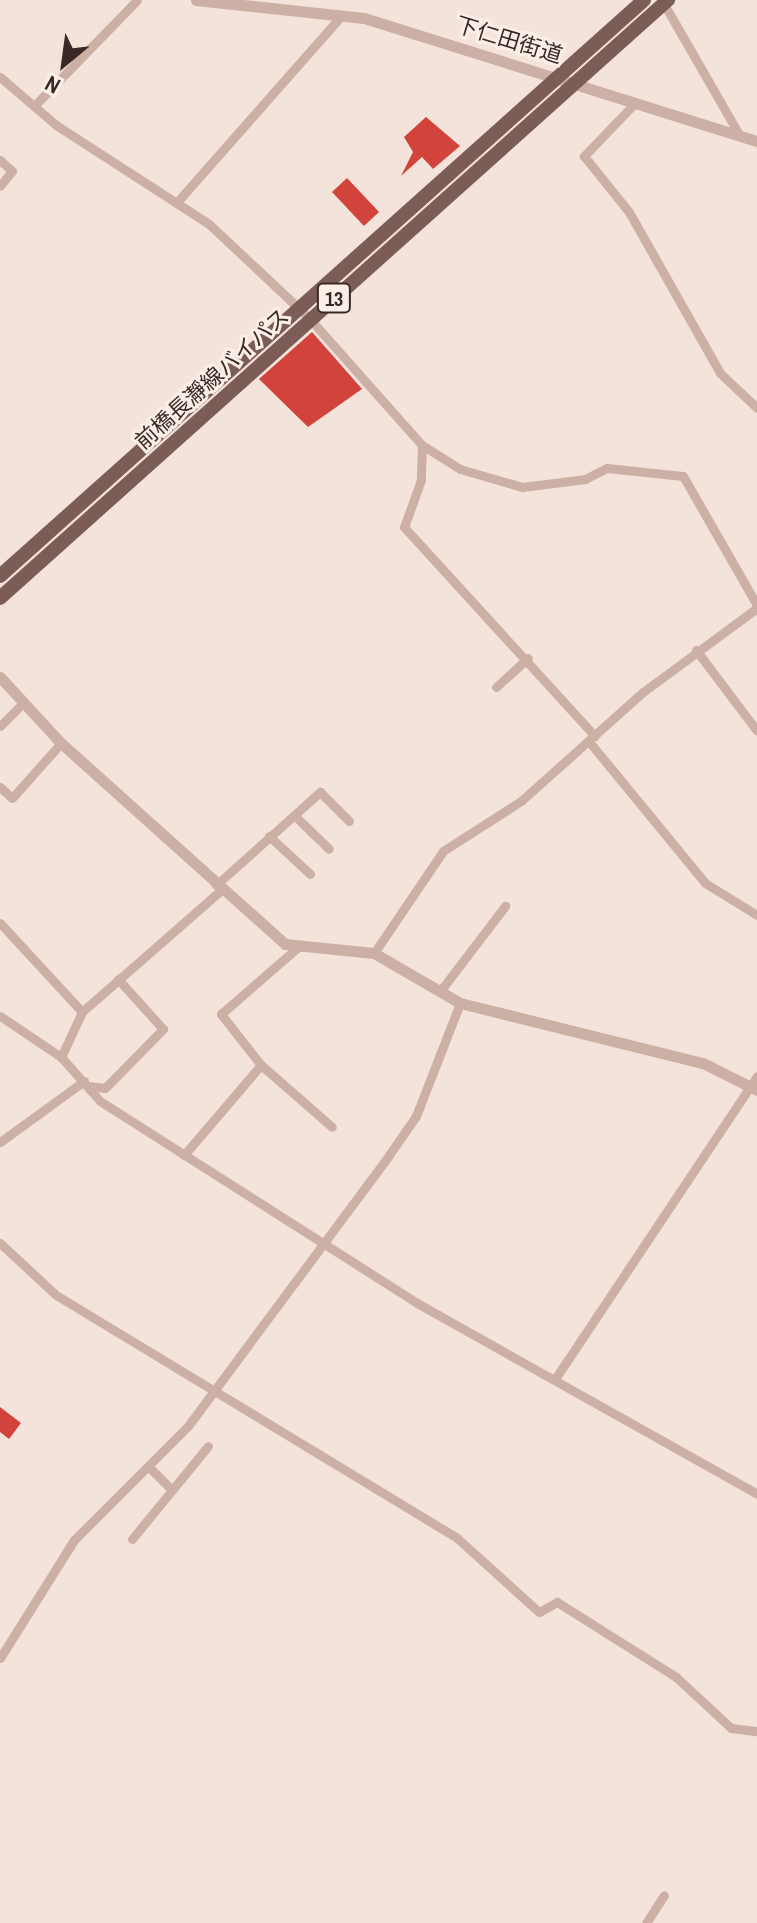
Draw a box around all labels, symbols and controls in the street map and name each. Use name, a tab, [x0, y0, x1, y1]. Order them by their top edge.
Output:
street label: 下仁田街道	[453, 11, 565, 69]
north arrow	[24, 24, 104, 104]
text: N	[39, 69, 65, 101]
road number: 13	[316, 282, 352, 314]
street label: 前橋長瀞線バイパス	[130, 303, 294, 455]

